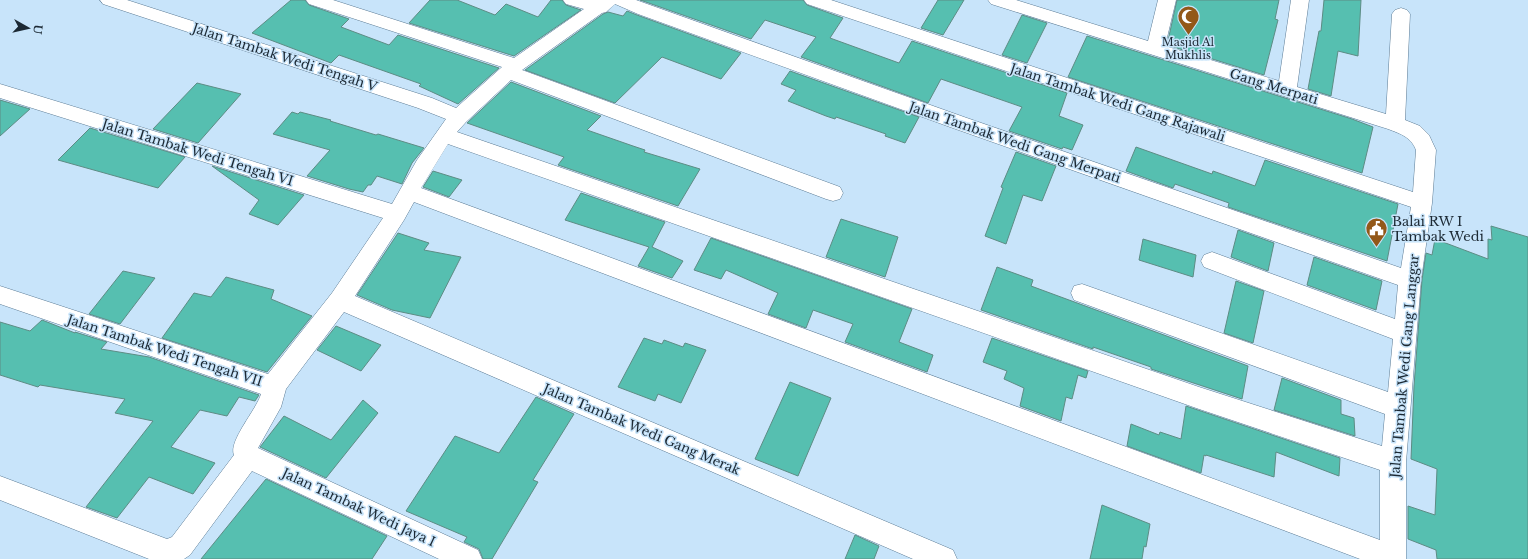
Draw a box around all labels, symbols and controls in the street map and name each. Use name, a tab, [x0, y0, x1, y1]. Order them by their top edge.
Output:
mosque icon: Masjid Al Mukhlis	[1175, 3, 1201, 36]
north arrow	[8, 8, 48, 48]
street label: Jalan Tambak Wedi Tengah V	[188, 19, 380, 96]
text: U	[30, 24, 46, 35]
place label: Masjid Al Mukhlis	[1162, 35, 1215, 62]
street label: Jalan Tambak Wedi Gang Rajawali	[1006, 59, 1228, 146]
street label: Gang Merpati	[1228, 65, 1321, 108]
street label: Jalan Tambak Wedi Gang Merpati	[905, 97, 1124, 187]
street label: Jalan Tambak Wedi Tengah VI	[98, 115, 296, 190]
place label: Balai RW I Tambak Wedi	[1392, 213, 1484, 245]
public building icon: Balai RW I Tambak Wedi	[1364, 215, 1390, 248]
street label: Jalan Tambak Wedi Gang Langgar	[1386, 253, 1423, 481]
street label: Jalan Tambak Wedi Tengah VII	[63, 310, 265, 390]
street label: Jalan Tambak Wedi Gang Merak	[539, 379, 743, 479]
street label: Jalan Tambak Wedi Jaya I	[278, 464, 438, 550]

